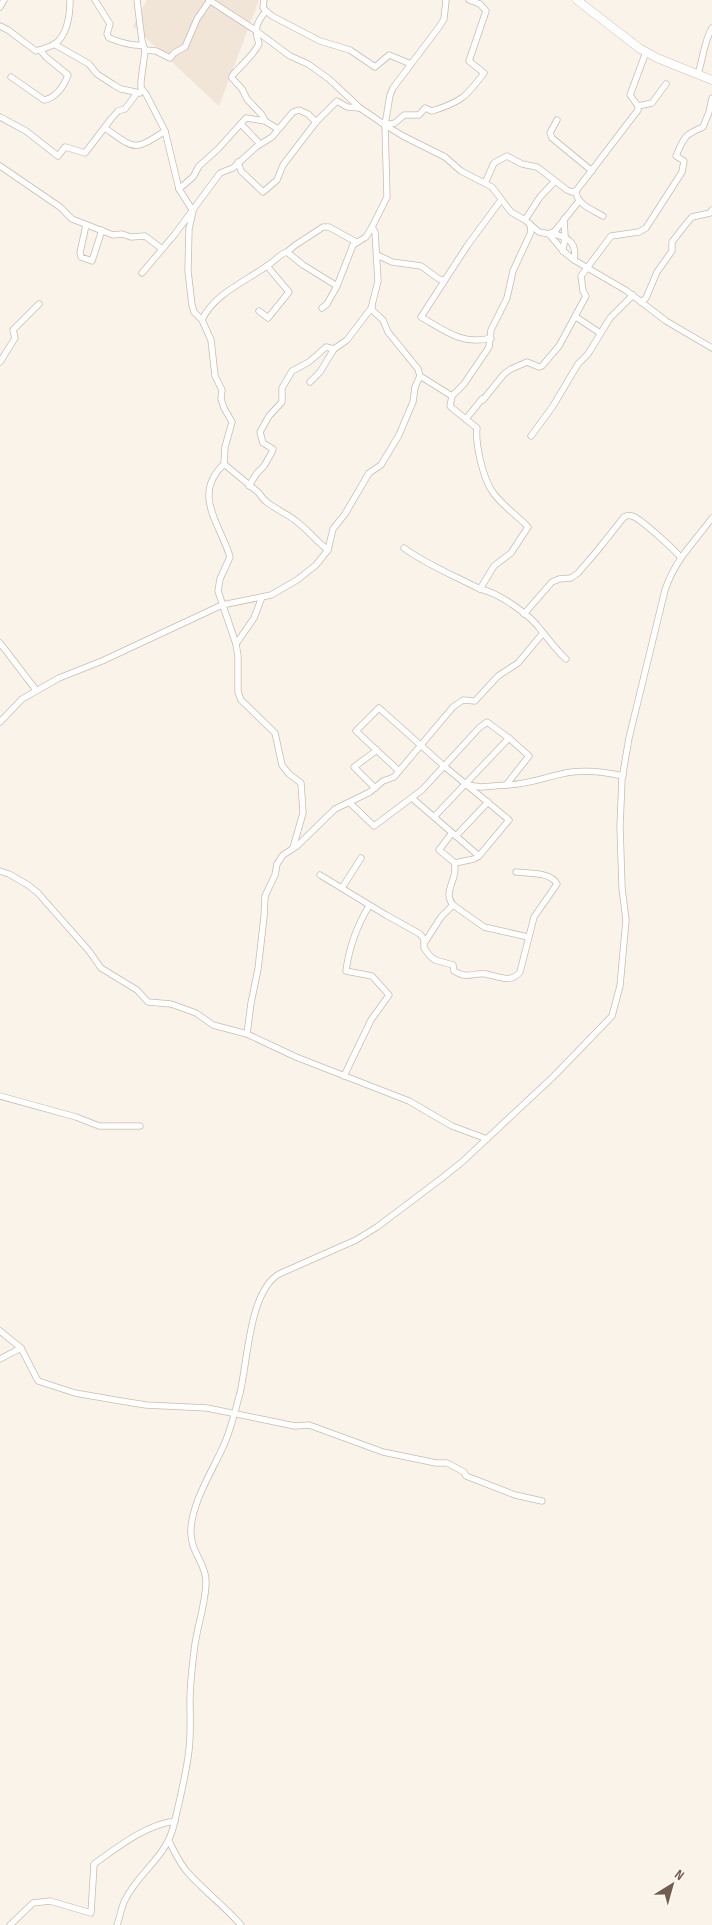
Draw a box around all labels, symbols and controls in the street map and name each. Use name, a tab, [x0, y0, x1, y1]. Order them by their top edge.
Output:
north arrow	[647, 1860, 697, 1910]
text: N	[671, 1866, 688, 1884]

